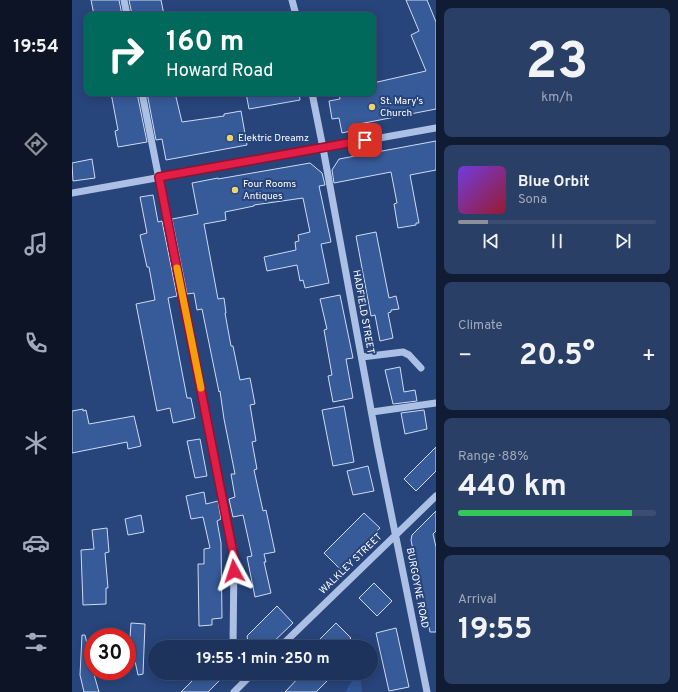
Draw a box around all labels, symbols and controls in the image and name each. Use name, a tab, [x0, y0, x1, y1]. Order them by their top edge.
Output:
text: 160 m	[166, 25, 244, 61]
icon: right	[100, 28, 152, 80]
text: 23	[526, 31, 588, 97]
text: 19:54	[13, 36, 59, 59]
text: Howard Road	[166, 60, 273, 83]
text: km/h	[541, 90, 573, 106]
place label: St. Mary's Church	[380, 95, 424, 120]
marker: St. Mary's Church	[367, 102, 377, 112]
pin	[348, 123, 382, 157]
icon: arrive	[354, 129, 376, 151]
icon: directions	[22, 130, 50, 158]
place label: Elektric Dreamz	[238, 132, 309, 145]
marker: Elektric Dreamz	[225, 133, 235, 143]
text: Blue Orbit	[518, 173, 589, 192]
place label: Four Rooms Antiques	[243, 178, 296, 203]
marker: Four Rooms Antiques	[230, 185, 240, 195]
text: Sona	[518, 192, 547, 208]
icon: music	[22, 230, 50, 258]
icon: previous	[480, 230, 502, 252]
icon: pause	[546, 230, 568, 252]
icon: next	[612, 230, 634, 252]
street label: HADFIELD STREET	[349, 269, 377, 355]
text: Climate	[458, 318, 503, 334]
icon: phone	[22, 329, 50, 357]
text: 20.5°	[519, 338, 595, 375]
text: −	[458, 343, 472, 370]
text: +	[642, 343, 656, 370]
icon: climate	[22, 429, 50, 457]
text: Range · 88%	[458, 449, 529, 465]
text: 440 km	[458, 469, 567, 506]
icon: car	[22, 529, 50, 557]
street label: WALKLEY STREET	[317, 531, 385, 597]
street label: BURGOYNE ROAD	[403, 546, 431, 630]
position arrow	[213, 550, 255, 592]
text: Arrival	[458, 592, 497, 608]
text: 19:55	[458, 612, 532, 649]
icon: filters	[22, 628, 50, 656]
speed limit sign: 30	[84, 628, 136, 680]
text: 19:55 · 1 min · 250 m	[196, 650, 330, 669]

